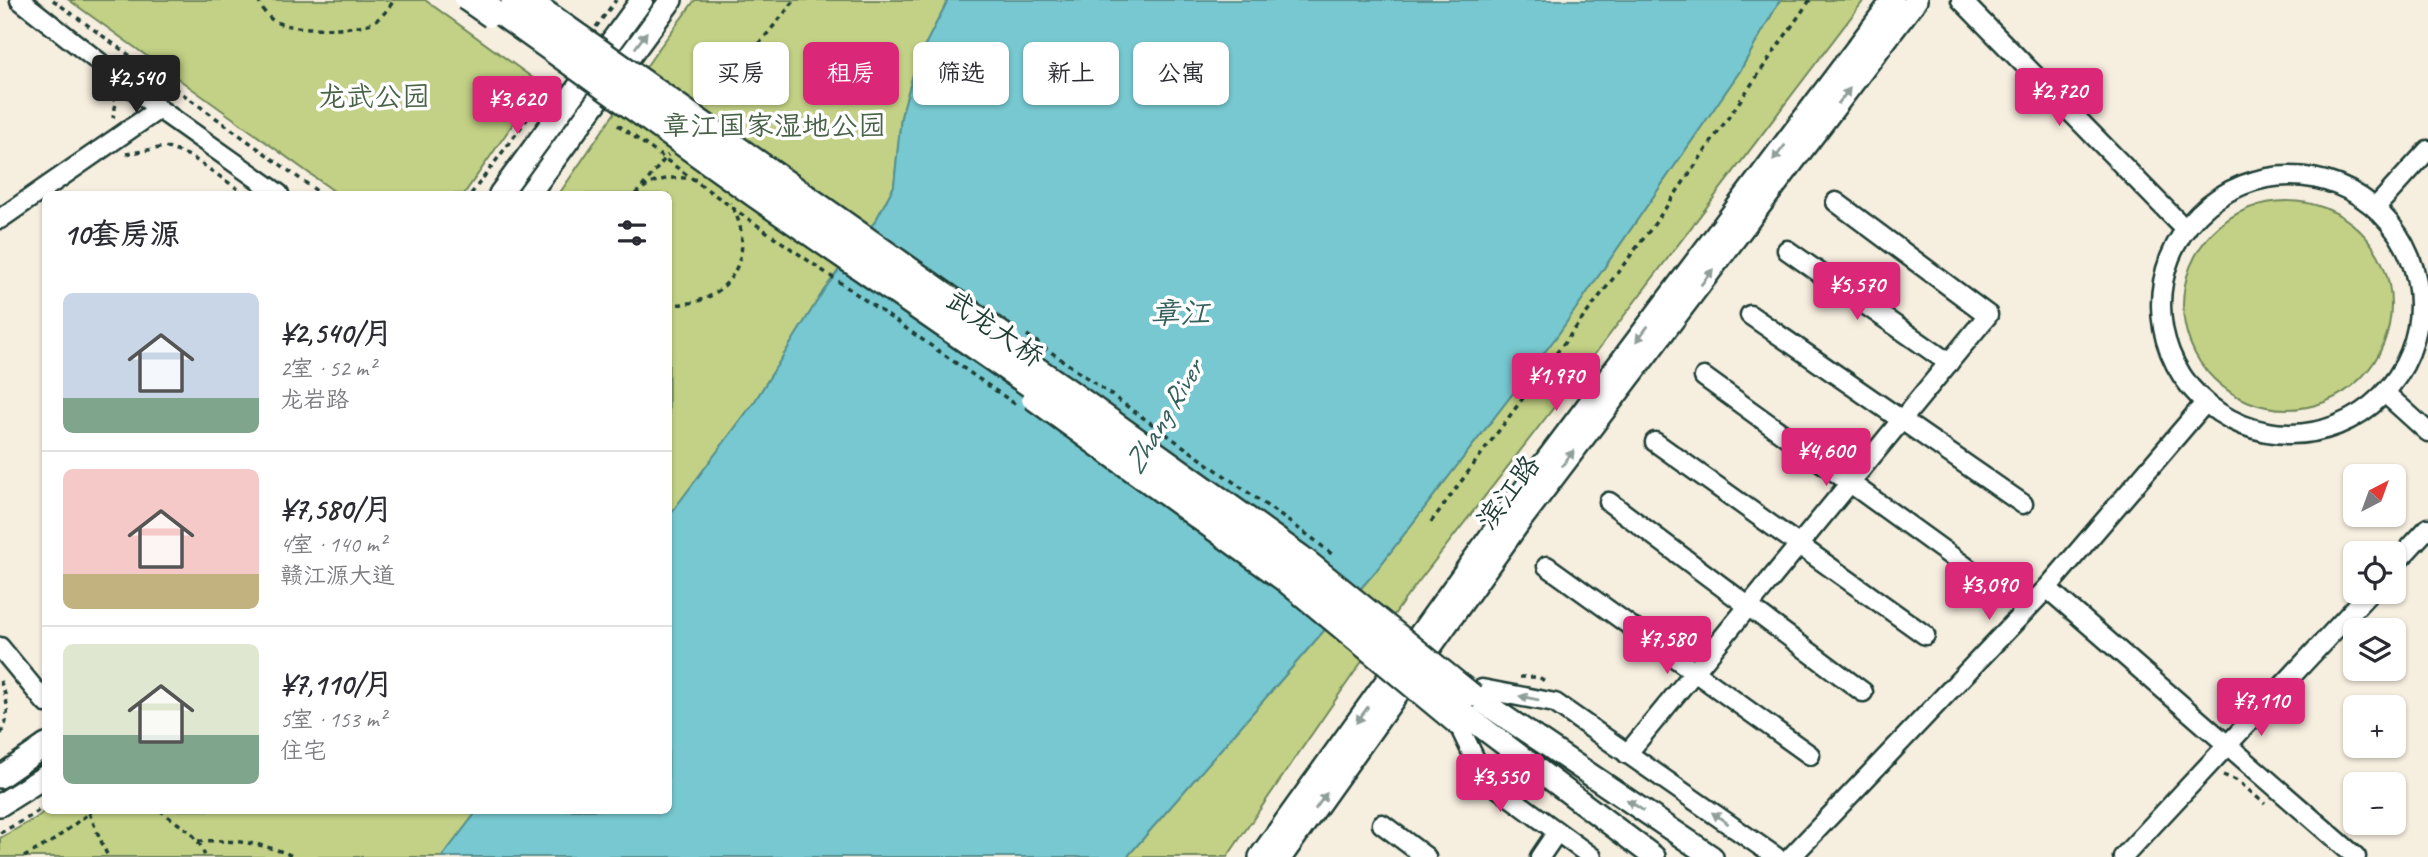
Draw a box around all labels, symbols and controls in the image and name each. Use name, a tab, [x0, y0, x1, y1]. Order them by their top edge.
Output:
one-way arrow	[634, 31, 648, 49]
chip: 买房	[693, 42, 789, 105]
chip: 租房	[803, 42, 899, 105]
chip: 筛选	[913, 42, 1009, 105]
chip: 新上	[1023, 42, 1119, 105]
chip: 公寓	[1133, 42, 1229, 105]
pin: ¥2,540	[79, 55, 193, 115]
text: ¥2,540	[108, 63, 164, 92]
pin: ¥2,720	[2002, 68, 2116, 128]
pin: ¥3,620	[460, 76, 574, 136]
text: ¥2,720	[2031, 76, 2087, 105]
park label: 龙武公园	[318, 79, 430, 114]
text: ¥3,620	[489, 84, 545, 113]
one-way arrow	[1837, 87, 1851, 105]
park label: 章江国家湿地公园	[662, 108, 886, 143]
one-way arrow	[1771, 143, 1786, 161]
icon: filters	[613, 214, 651, 252]
text: 10套房源	[63, 215, 180, 253]
pin: ¥5,570	[1800, 262, 1914, 322]
one-way arrow	[1699, 268, 1713, 286]
text: ¥5,570	[1829, 270, 1885, 299]
street label: 武龙大桥	[939, 282, 1051, 374]
water label: 章江	[1150, 294, 1212, 332]
text: ¥2,540/月	[280, 314, 393, 352]
icon: home	[119, 321, 203, 405]
one-way arrow	[1635, 325, 1649, 343]
water label: Zhang River	[1114, 350, 1214, 480]
text: 2室 · 52 m²	[280, 354, 375, 383]
pin: ¥1,970	[1499, 354, 1613, 413]
text: ¥1,970	[1528, 361, 1584, 390]
text: 龙岩路	[280, 385, 349, 414]
pin: ¥4,600	[1769, 428, 1883, 488]
text: ¥4,600	[1798, 436, 1854, 465]
street label: 滨江路	[1469, 448, 1547, 536]
one-way arrow	[1561, 449, 1575, 467]
north arrow	[2343, 464, 2406, 527]
map controls	[2343, 464, 2406, 835]
text: ¥7,580/月	[280, 490, 393, 528]
icon: home	[119, 497, 203, 581]
text: 4室 · 140 m²	[280, 530, 386, 559]
button: locate	[2343, 541, 2406, 604]
text: 赣江源大道	[280, 561, 395, 590]
pin: ¥3,090	[1932, 562, 2046, 622]
text: ¥3,090	[1961, 570, 2017, 599]
pin: ¥7,580	[1610, 616, 1724, 676]
button: layers	[2343, 618, 2406, 681]
text: ¥7,580	[1639, 624, 1695, 653]
text: ¥7,110/月	[280, 665, 393, 703]
icon: home	[119, 672, 203, 756]
pin: ¥7,110	[2204, 678, 2318, 738]
text: ¥7,110	[2233, 686, 2289, 715]
one-way arrow	[1518, 692, 1540, 703]
button: +	[2343, 695, 2406, 758]
text: 5室 · 153 m²	[280, 705, 386, 734]
one-way arrow	[1356, 706, 1370, 724]
text: 住宅	[280, 736, 326, 765]
pin: ¥3,550	[1443, 754, 1557, 814]
text: ¥3,550	[1472, 762, 1528, 791]
button: −	[2343, 772, 2406, 835]
one-way arrow	[1314, 792, 1328, 810]
one-way arrow	[1626, 798, 1644, 812]
one-way arrow	[1711, 811, 1729, 825]

